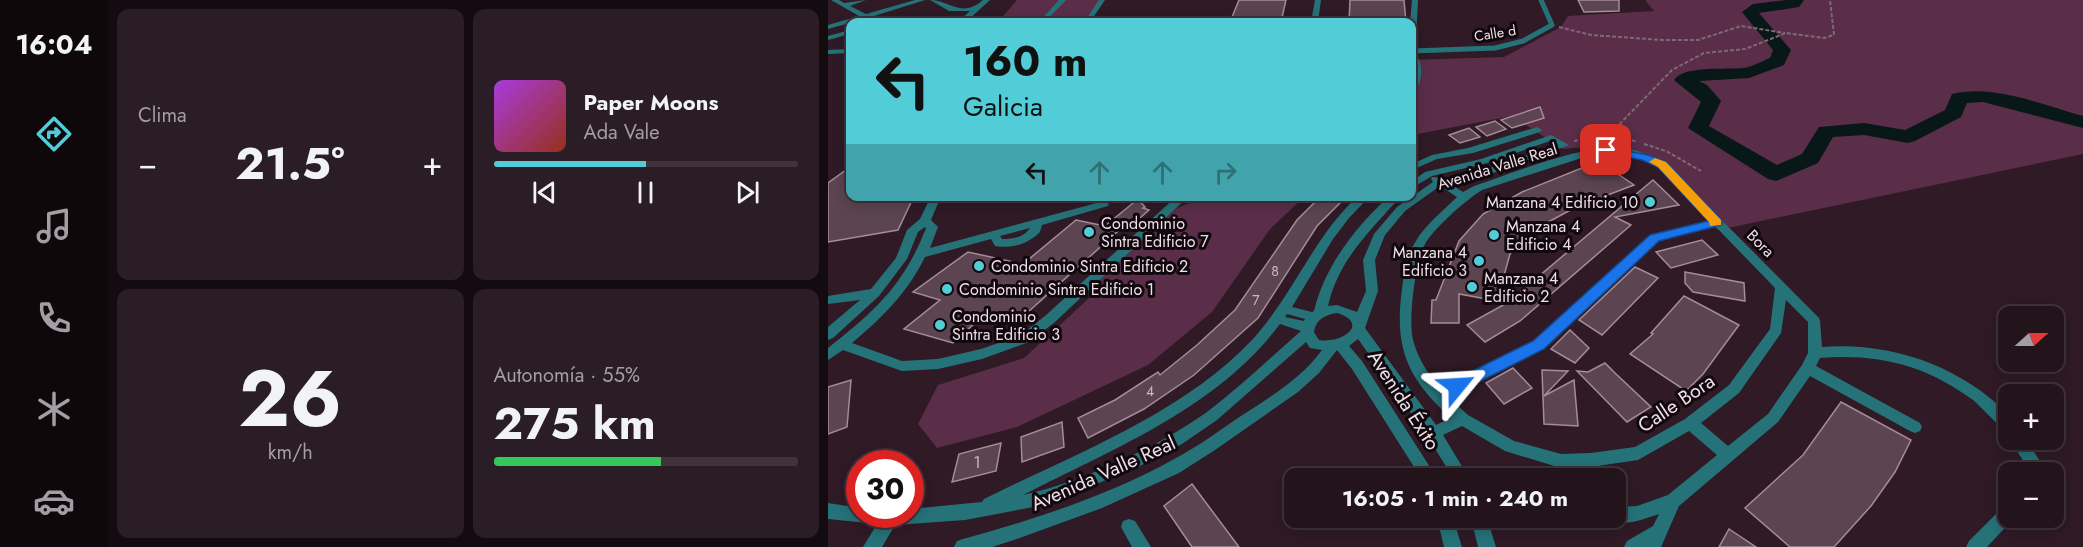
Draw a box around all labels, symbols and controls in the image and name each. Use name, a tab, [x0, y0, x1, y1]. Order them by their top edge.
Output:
street label: Calle d	[1473, 20, 1517, 46]
text: 16:04	[15, 25, 93, 64]
text: 160 m	[963, 31, 1087, 92]
icon: left	[864, 42, 942, 120]
text: Paper Moons	[584, 86, 718, 118]
text: Galicia	[963, 87, 1043, 126]
text: Clima	[138, 101, 187, 130]
icon: directions	[33, 113, 75, 155]
text: Ada Vale	[584, 118, 659, 147]
pin	[1580, 124, 1631, 175]
text: 21.5°	[235, 131, 345, 196]
icon: arrive	[1589, 133, 1622, 166]
street label: Avenida Valle Real	[1434, 137, 1560, 196]
text: −	[138, 140, 157, 187]
text: +	[422, 140, 443, 187]
icon: left	[1020, 156, 1053, 189]
icon: ahead	[1083, 156, 1116, 189]
icon: ahead	[1146, 156, 1179, 189]
icon: right	[1209, 156, 1242, 189]
icon: previous	[528, 176, 561, 209]
icon: pause	[629, 176, 662, 209]
icon: next	[731, 176, 764, 209]
place label: Manzana 4 Edificio 10	[1486, 191, 1638, 214]
marker: Manzana 4 Edificio 10	[1643, 195, 1657, 209]
icon: music	[33, 205, 75, 247]
place label: Condominio Sintra Edificio 7	[1101, 212, 1209, 253]
place label: Manzana 4 Edificio 4	[1506, 215, 1580, 256]
street label: Bora	[1742, 224, 1780, 262]
marker: Condominio Sintra Edificio 7	[1082, 225, 1096, 239]
marker: Manzana 4 Edificio 4	[1487, 228, 1501, 242]
place label: Manzana 4 Edificio 3	[1393, 241, 1467, 282]
marker: Manzana 4 Edificio 3	[1472, 254, 1486, 268]
place label: Condominio Sintra Edificio 2	[991, 255, 1188, 278]
marker: Condominio Sintra Edificio 2	[972, 259, 986, 273]
house number: 8	[1271, 261, 1279, 281]
place label: Manzana 4 Edificio 2	[1484, 267, 1558, 308]
place label: Condominio Sintra Edificio 1	[959, 278, 1154, 301]
marker: Manzana 4 Edificio 2	[1465, 280, 1479, 294]
marker: Condominio Sintra Edificio 1	[940, 282, 954, 296]
house number: 7	[1252, 290, 1260, 310]
icon: phone	[33, 297, 75, 339]
place label: Condominio Sintra Edificio 3	[952, 305, 1060, 346]
north arrow	[1998, 306, 2064, 372]
map controls	[1998, 306, 2064, 528]
marker: Condominio Sintra Edificio 3	[933, 318, 947, 332]
text: 26	[239, 343, 342, 455]
street label: Avenida Éxito	[1360, 345, 1447, 456]
position arrow	[1425, 354, 1489, 418]
text: Autonomía · 55%	[494, 361, 640, 390]
street label: Calle Bora	[1632, 367, 1721, 440]
house number: 4	[1146, 381, 1154, 401]
button: +	[1998, 384, 2064, 450]
icon: climate	[33, 388, 75, 430]
text: 275 km	[494, 391, 656, 456]
street label: Avenida Valle Real	[1026, 429, 1180, 518]
text: km/h	[268, 438, 313, 467]
speed limit sign: 30	[846, 450, 924, 528]
house number: 1	[973, 451, 981, 474]
button: −	[1998, 462, 2064, 528]
icon: car	[33, 480, 75, 522]
text: 16:05 · 1 min · 240 m	[1342, 482, 1568, 514]

